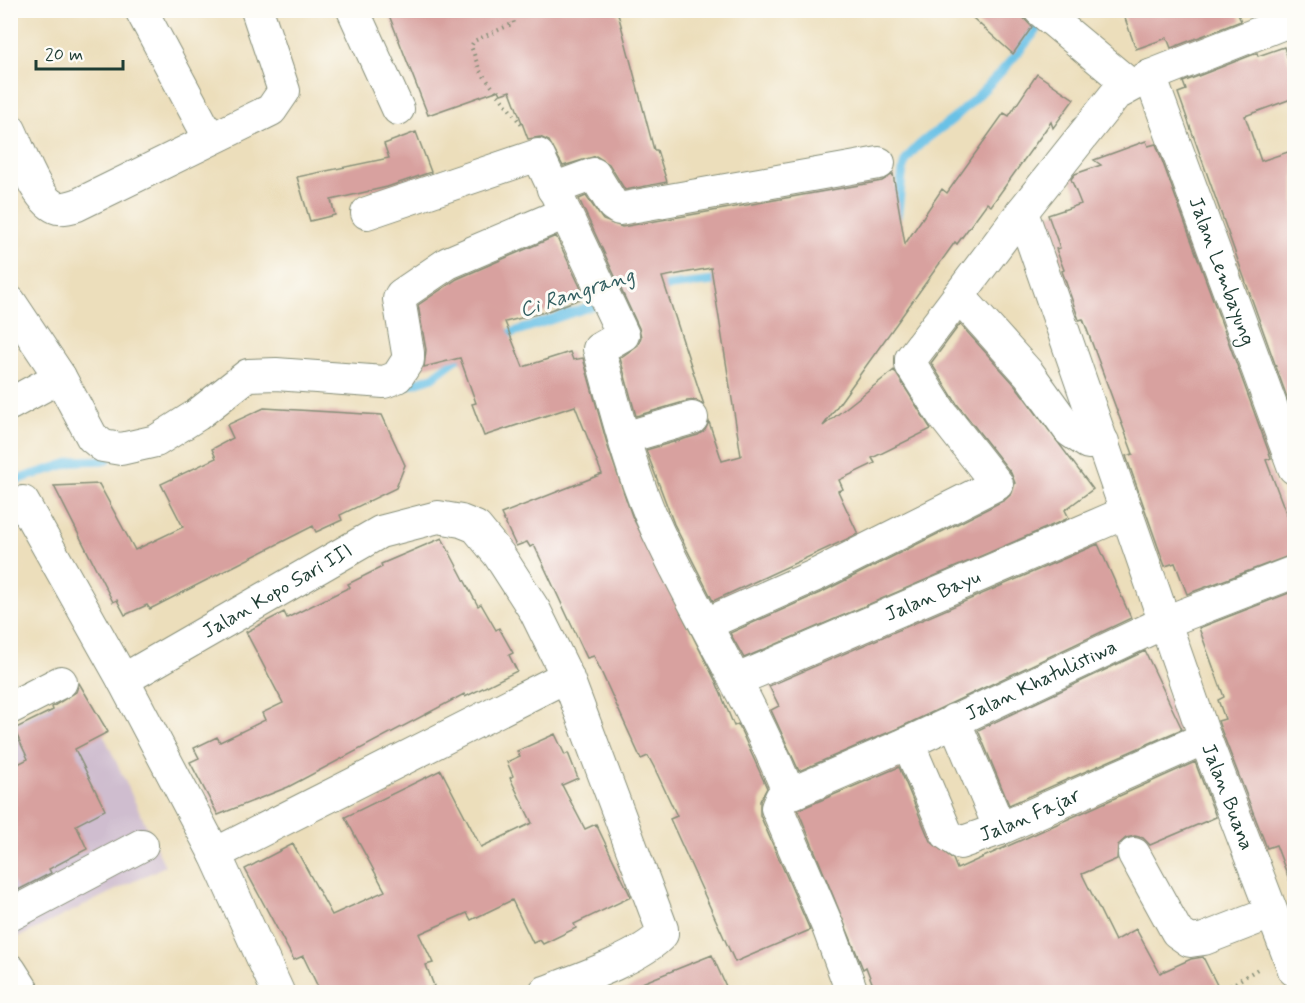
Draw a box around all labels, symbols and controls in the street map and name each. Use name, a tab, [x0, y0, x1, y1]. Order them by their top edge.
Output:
scale bar	[36, 33, 123, 71]
text: 20 m	[45, 43, 83, 67]
street label: Jalan Lembayung	[1182, 193, 1261, 350]
water label: Ci Rangrang	[516, 261, 639, 325]
street label: Jalan Kopo Sari III	[197, 537, 357, 645]
street label: Jalan Bayu	[881, 563, 985, 628]
street label: Jalan Khatulistiwa	[961, 633, 1121, 728]
street label: Jalan Buana	[1195, 740, 1260, 854]
street label: Jalan Fajar	[976, 781, 1085, 849]

